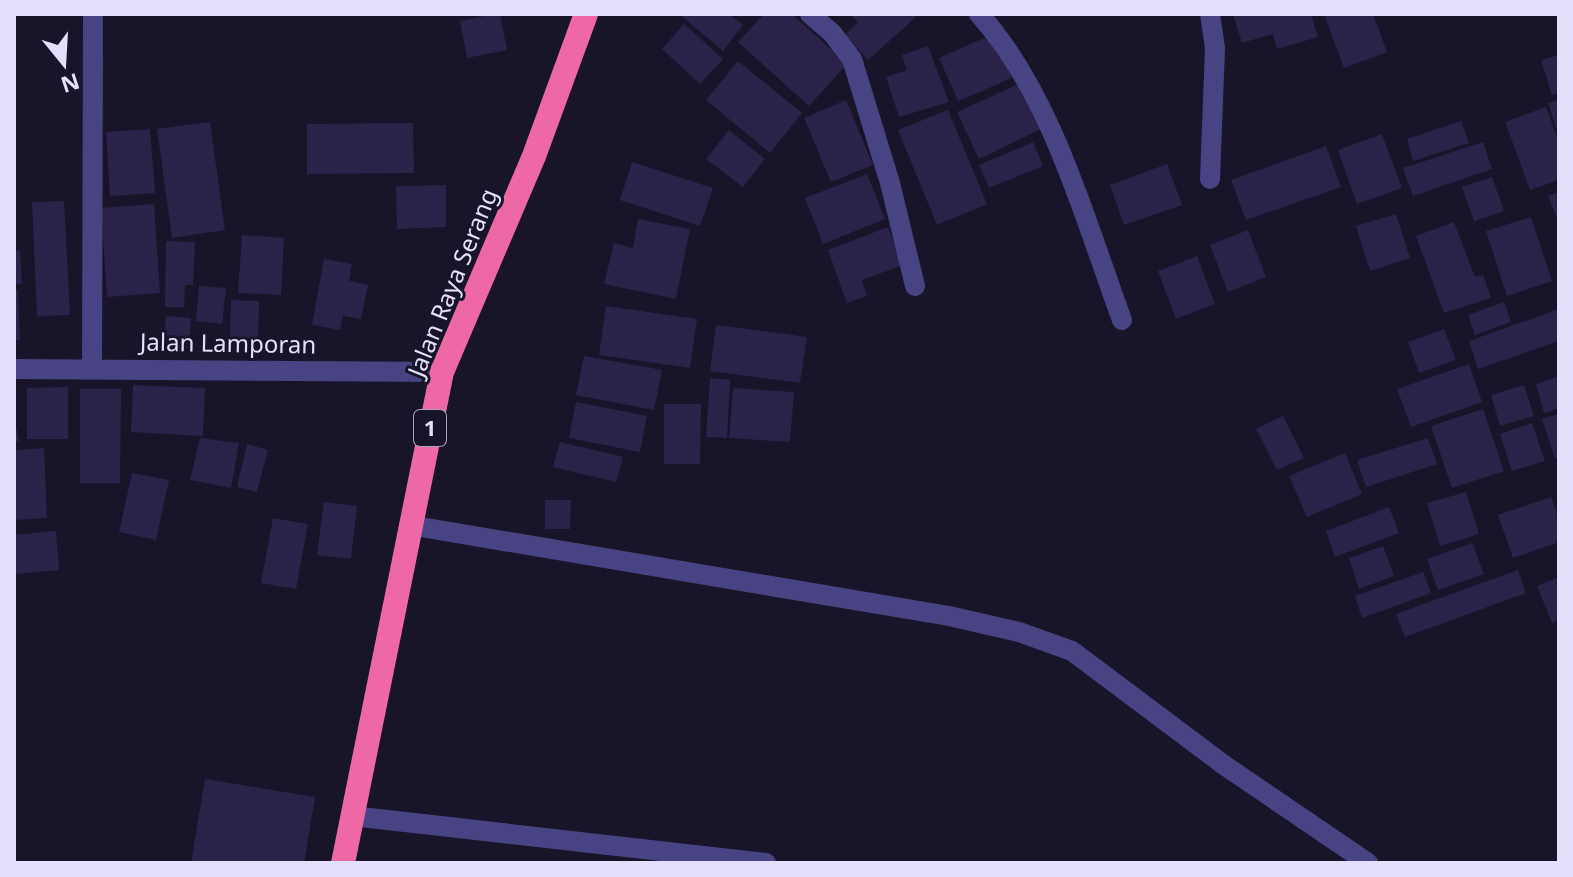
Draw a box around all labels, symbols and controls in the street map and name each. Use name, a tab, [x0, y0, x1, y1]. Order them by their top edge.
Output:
north arrow	[24, 24, 104, 104]
text: N	[57, 67, 84, 101]
street label: Jalan Raya Serang	[398, 183, 504, 383]
street label: Jalan Lamporan	[138, 324, 316, 361]
road number: 1	[414, 410, 446, 446]

